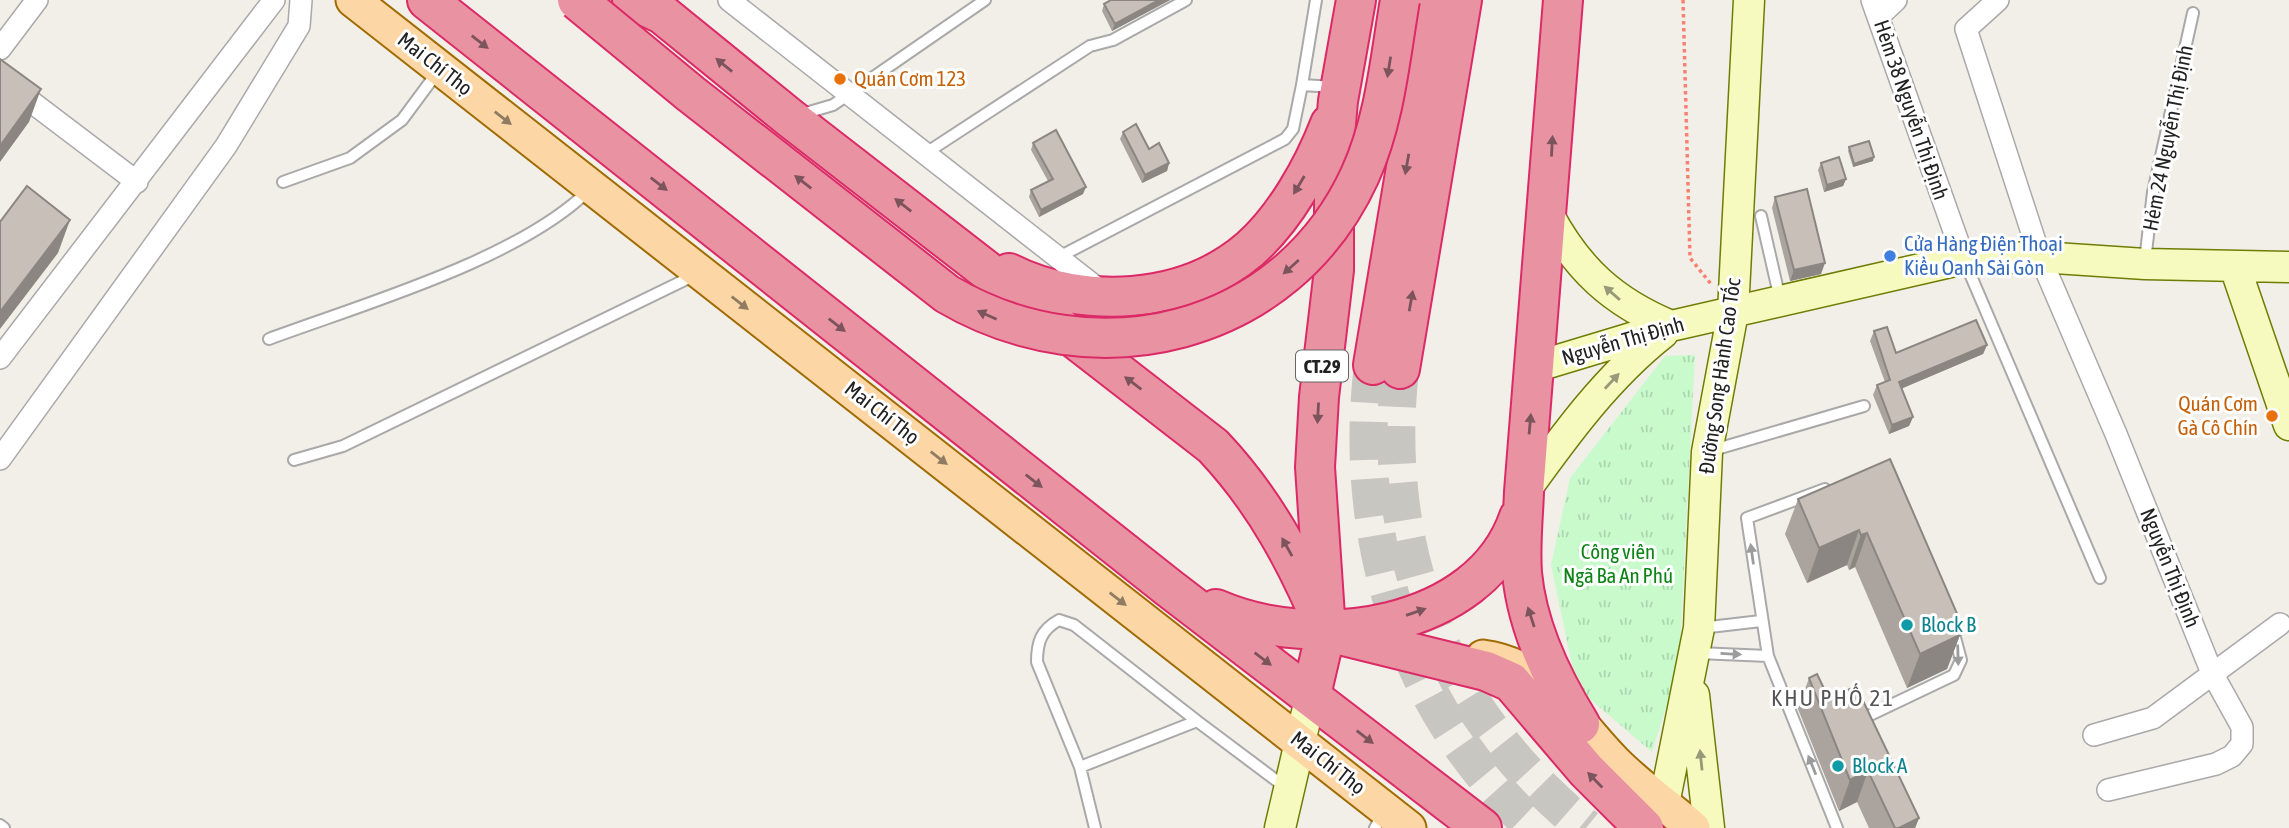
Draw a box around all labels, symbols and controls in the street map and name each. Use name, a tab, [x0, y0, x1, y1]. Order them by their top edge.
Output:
street label: Hẻm 38 Nguyễn Thị Định	[1870, 17, 1954, 203]
street label: Mai Chí Thọ	[394, 27, 478, 100]
one-way arrow	[471, 35, 489, 50]
street label: Hẻm 24 Nguyễn Thị Định	[2137, 43, 2197, 233]
one-way arrow	[1383, 56, 1394, 78]
one-way arrow	[716, 57, 734, 72]
place label: Quán Cơm 123	[854, 66, 966, 90]
marker: Quán Cơm 123	[832, 71, 848, 87]
one-way arrow	[494, 110, 512, 125]
one-way arrow	[1547, 135, 1558, 157]
one-way arrow	[1401, 153, 1412, 175]
one-way arrow	[795, 175, 813, 190]
one-way arrow	[1293, 175, 1305, 194]
one-way arrow	[649, 176, 667, 191]
one-way arrow	[894, 198, 912, 213]
place label: Cửa Hàng Điện Thoại Kiều Oanh Sài Gòn	[1904, 231, 2063, 279]
marker: Cửa Hàng Điện Thoại Kiều Oanh Sài Gòn	[1882, 248, 1898, 264]
one-way arrow	[1283, 258, 1300, 274]
street label: Đường Song Hành Cao Tốc	[1693, 276, 1745, 475]
one-way arrow	[1603, 285, 1621, 301]
one-way arrow	[1406, 290, 1417, 312]
one-way arrow	[731, 295, 749, 310]
one-way arrow	[977, 309, 997, 321]
street label: Nguyễn Thị Định	[1559, 311, 1687, 369]
one-way arrow	[827, 317, 845, 332]
road number: CT.29	[1296, 350, 1348, 382]
one-way arrow	[1603, 373, 1619, 390]
street label: Mai Chí Thọ	[841, 376, 925, 449]
one-way arrow	[1124, 377, 1142, 391]
place label: Quán Cơm Gà Cô Chín	[2177, 391, 2258, 439]
one-way arrow	[1312, 402, 1323, 424]
marker: Quán Cơm Gà Cô Chín	[2264, 408, 2280, 424]
one-way arrow	[1525, 413, 1536, 435]
one-way arrow	[930, 451, 948, 465]
one-way arrow	[1025, 474, 1043, 489]
street label: Nguyễn Thị Định	[2136, 505, 2206, 631]
one-way arrow	[1281, 537, 1293, 557]
park label: Công viên Ngã Ba An Phú	[1563, 539, 1673, 587]
one-way arrow	[1746, 542, 1757, 564]
one-way arrow	[1109, 591, 1127, 605]
one-way arrow	[1406, 606, 1427, 617]
one-way arrow	[1525, 607, 1536, 628]
place label: Block B	[1921, 612, 1976, 636]
marker: Block B	[1899, 617, 1915, 633]
one-way arrow	[1953, 644, 1964, 666]
one-way arrow	[1720, 649, 1742, 660]
one-way arrow	[1253, 651, 1271, 666]
district label: KHU PHỐ 21	[1771, 683, 1895, 711]
street label: Mai Chí Thọ	[1287, 726, 1371, 799]
one-way arrow	[1356, 729, 1374, 744]
one-way arrow	[1696, 749, 1707, 771]
place label: Block A	[1852, 753, 1908, 777]
one-way arrow	[1806, 754, 1817, 775]
marker: Block A	[1830, 758, 1846, 774]
one-way arrow	[1588, 772, 1604, 789]

